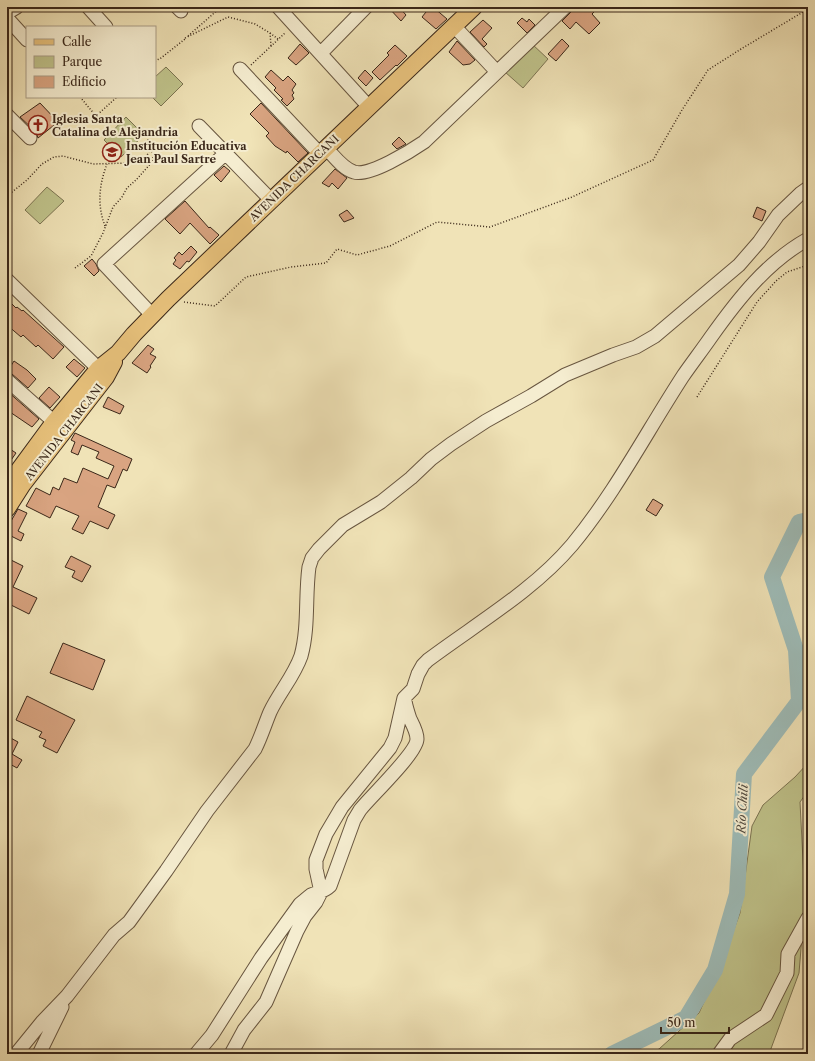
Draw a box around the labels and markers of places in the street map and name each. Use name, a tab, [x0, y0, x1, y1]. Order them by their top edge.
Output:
place label: Iglesia Santa Catalina de Alejandria	[52, 112, 179, 139]
church icon: Iglesia Santa Catalina de Alejandria	[27, 114, 49, 136]
place label: Institución Educativa Jean Paul Sartre	[124, 139, 247, 166]
school or university icon: Institución Educativa Jean Paul Sartre	[101, 141, 123, 163]

